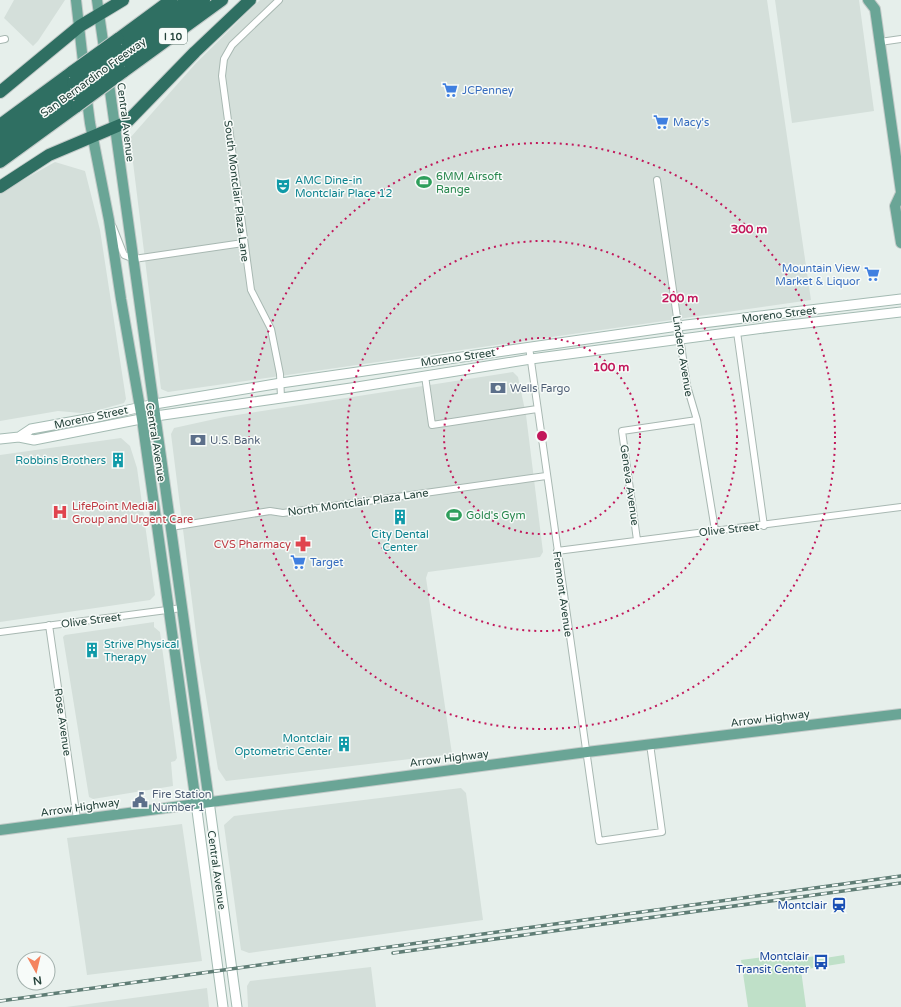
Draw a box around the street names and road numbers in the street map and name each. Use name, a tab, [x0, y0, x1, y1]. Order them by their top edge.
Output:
road number: I 10	[159, 28, 187, 44]
street label: San Bernardino Freeway	[38, 35, 148, 120]
street label: Central Avenue	[114, 82, 137, 162]
street label: South Montclair Plaza Lane	[221, 120, 252, 263]
street label: Moreno Street	[741, 303, 817, 326]
street label: Lindero Avenue	[670, 315, 695, 398]
street label: Moreno Street	[420, 346, 496, 369]
street label: Central Avenue	[143, 402, 168, 483]
street label: Moreno Street	[53, 403, 129, 432]
street label: Geneva Avenue	[617, 444, 642, 526]
street label: North Montclair Plaza Lane	[287, 486, 429, 519]
street label: Olive Street	[698, 520, 760, 539]
street label: Fremont Avenue	[550, 550, 575, 638]
street label: Olive Street	[60, 610, 122, 631]
street label: Rose Avenue	[51, 687, 74, 757]
street label: Arrow Highway	[730, 707, 810, 730]
street label: Arrow Highway	[409, 747, 489, 770]
street label: Arrow Highway	[40, 796, 121, 819]
street label: Central Avenue	[205, 830, 228, 910]

